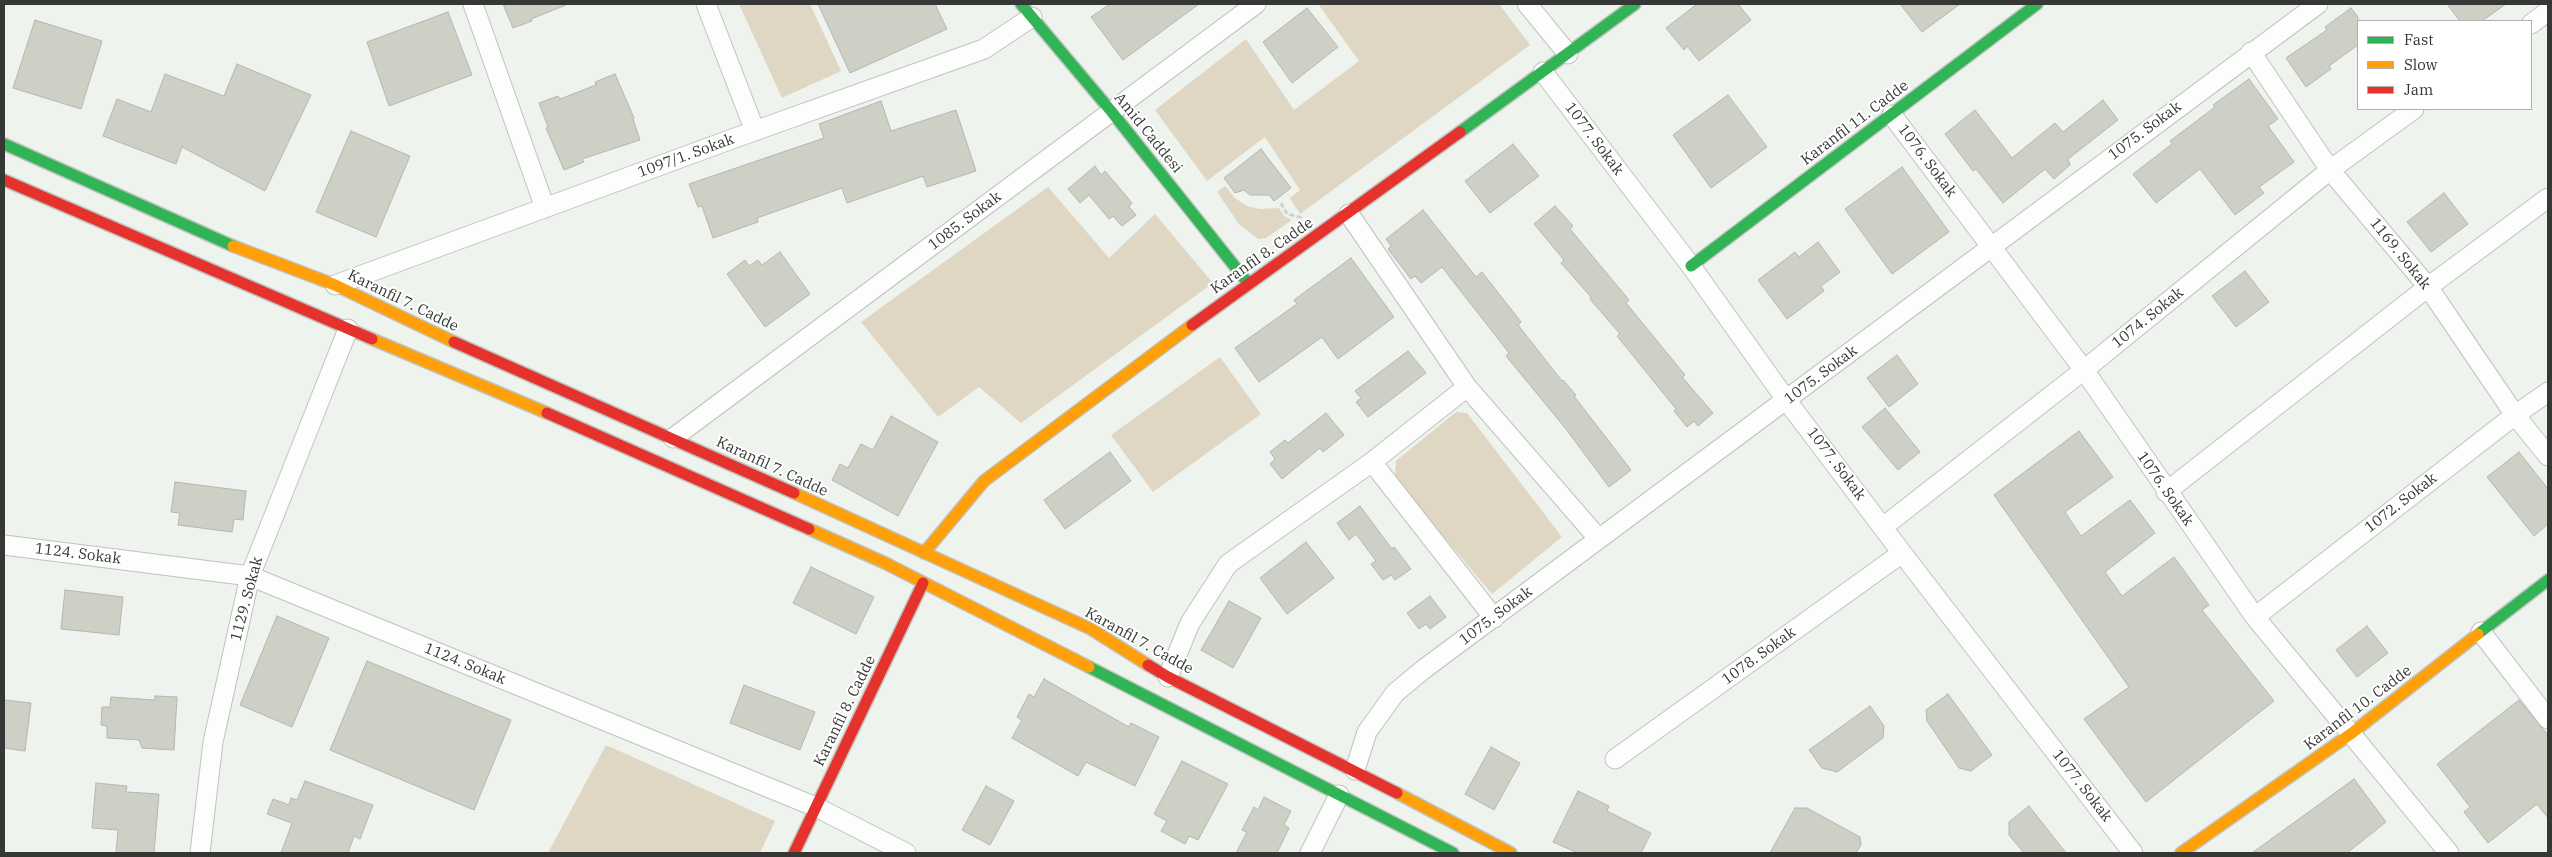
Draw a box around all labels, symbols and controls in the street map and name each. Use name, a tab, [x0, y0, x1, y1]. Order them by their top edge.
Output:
legend	[2357, 20, 2532, 110]
text: Fast	[2404, 30, 2434, 49]
text: Slow	[2404, 55, 2437, 74]
street label: Karanfil 11. Cadde	[1798, 77, 1912, 169]
text: Jam	[2404, 80, 2433, 99]
street label: Amid Caddesi	[1110, 89, 1186, 177]
street label: 1075. Sokak	[2105, 98, 2185, 164]
street label: 1077. Sokak	[1561, 99, 1627, 179]
street label: 1076. Sokak	[1894, 121, 1960, 201]
street label: 1097/1. Sokak	[635, 130, 737, 182]
street label: 1085. Sokak	[925, 188, 1005, 254]
street label: Karanfil 8. Cadde	[1207, 214, 1317, 298]
street label: 1169. Sokak	[2366, 215, 2434, 293]
street label: Karanfil 7. Cadde	[345, 266, 461, 336]
street label: 1074. Sokak	[2109, 284, 2187, 352]
street label: 1075. Sokak	[1781, 342, 1861, 408]
street label: 1077. Sokak	[1803, 424, 1869, 504]
street label: Karanfil 7. Cadde	[713, 433, 831, 501]
street label: 1076. Sokak	[2133, 448, 2197, 530]
street label: 1072. Sokak	[2361, 469, 2441, 537]
street label: 1124. Sokak	[34, 540, 122, 568]
street label: 1129. Sokak	[227, 555, 267, 643]
street label: 1075. Sokak	[1456, 583, 1536, 649]
street label: Karanfil 7. Cadde	[1082, 604, 1196, 678]
street label: 1078. Sokak	[1719, 623, 1799, 689]
street label: 1124. Sokak	[422, 639, 508, 689]
street label: Karanfil 8. Cadde	[810, 653, 880, 769]
street label: Karanfil 10. Cadde	[2301, 662, 2415, 754]
street label: 1077. Sokak	[2048, 746, 2116, 826]

